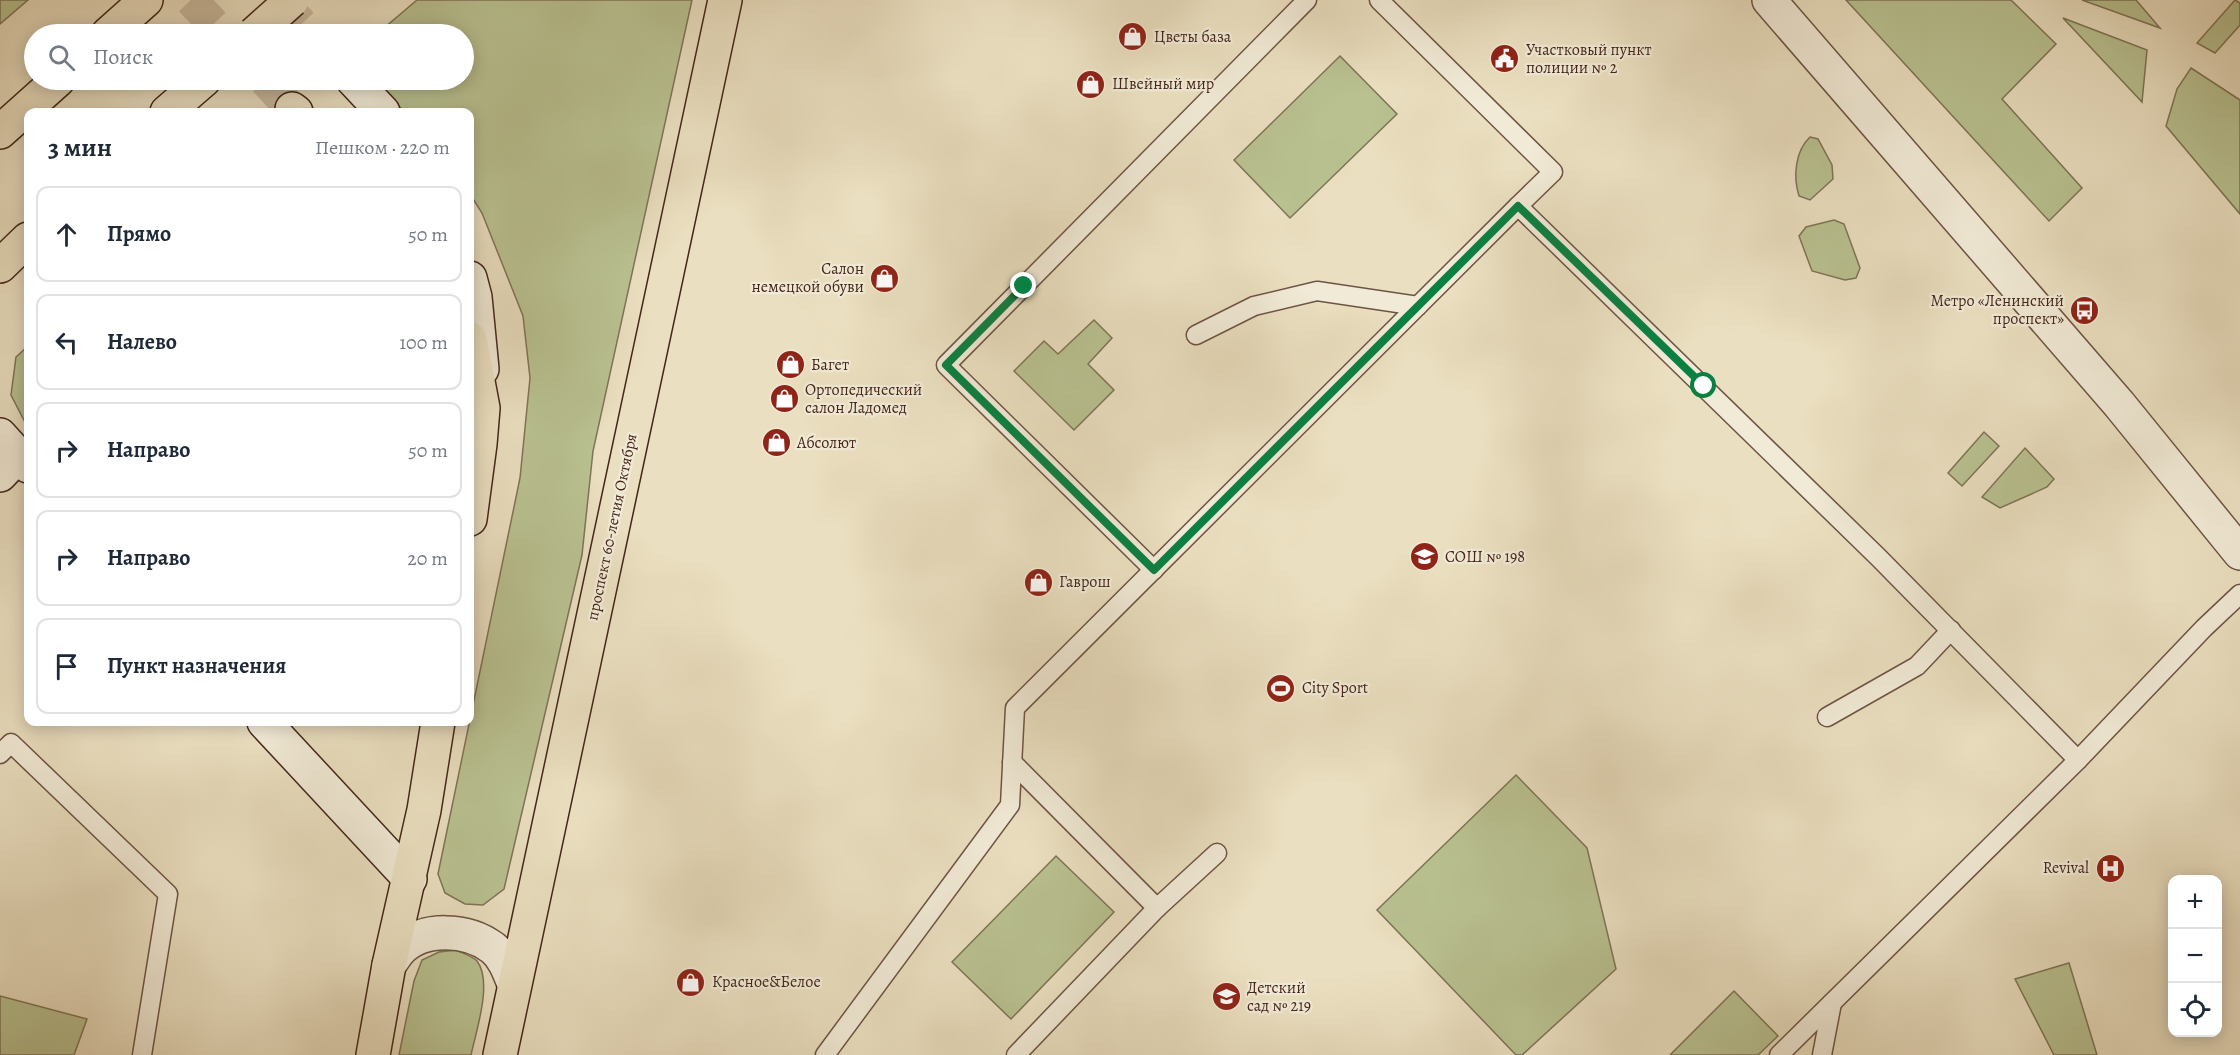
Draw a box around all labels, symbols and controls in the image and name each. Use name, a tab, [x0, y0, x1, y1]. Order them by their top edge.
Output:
shop icon: Цветы база	[1117, 21, 1149, 53]
search box	[24, 24, 474, 90]
place label: Цветы база	[1154, 26, 1232, 48]
place label: Участковый пункт полиции № 2	[1526, 39, 1652, 79]
icon: search	[45, 41, 78, 74]
text: Поиск	[93, 42, 153, 72]
public building icon: Участковый пункт полиции № 2	[1489, 43, 1521, 75]
shop icon: Швейный мир	[1075, 68, 1107, 100]
place label: Швейный мир	[1112, 73, 1214, 95]
text: 3 мин	[48, 130, 112, 165]
text: Пешком · 220 m	[315, 134, 450, 161]
icon: ahead	[50, 218, 83, 251]
text: Прямо	[107, 219, 171, 249]
text: 50 m	[408, 221, 448, 248]
place label: Салон немецкой обуви	[751, 258, 864, 298]
shop icon: Салон немецкой обуви	[869, 262, 901, 294]
route end	[1010, 272, 1036, 298]
place label: Метро «Ленинский проспект»	[1930, 290, 2064, 330]
bus stop icon: Метро «Ленинский проспект»	[2069, 294, 2101, 326]
icon: left	[50, 326, 83, 359]
text: Налево	[107, 327, 177, 357]
text: 100 m	[399, 329, 448, 356]
shop icon: Багет	[774, 349, 806, 381]
place label: Багет	[811, 354, 849, 376]
route start	[1690, 372, 1716, 398]
place label: Ортопедический салон Ладомед	[805, 379, 922, 419]
shop icon: Ортопедический салон Ладомед	[768, 383, 800, 415]
shop icon: Абсолют	[760, 427, 792, 459]
street label: проспект 60-летия Октября	[581, 431, 643, 622]
place label: Абсолют	[796, 432, 856, 454]
icon: right	[50, 434, 83, 467]
text: Направо	[107, 435, 190, 465]
text: 50 m	[408, 437, 448, 464]
school or university icon: СОШ № 198	[1408, 541, 1440, 573]
icon: right	[50, 542, 83, 575]
text: Направо	[107, 543, 190, 573]
text: 20 m	[407, 545, 448, 572]
place label: СОШ № 198	[1445, 546, 1525, 568]
shop icon: Гаврош	[1022, 566, 1054, 598]
place label: Гаврош	[1059, 571, 1111, 593]
icon: arrive	[50, 650, 83, 683]
text: Пункт назначения	[107, 651, 286, 681]
sports icon: City Sport	[1265, 672, 1297, 704]
place label: City Sport	[1302, 677, 1368, 699]
hospital icon: Revival	[2094, 852, 2126, 884]
place label: Revival	[2043, 857, 2089, 879]
map controls	[2168, 875, 2222, 1037]
button: +	[2168, 875, 2222, 929]
button: −	[2168, 929, 2222, 983]
shop icon: Красное&Белое	[675, 966, 707, 998]
place label: Красное&Белое	[712, 971, 821, 993]
place label: Детский сад № 219	[1247, 977, 1311, 1017]
school or university icon: Детский сад № 219	[1210, 981, 1242, 1013]
button: locate	[2168, 983, 2222, 1037]

